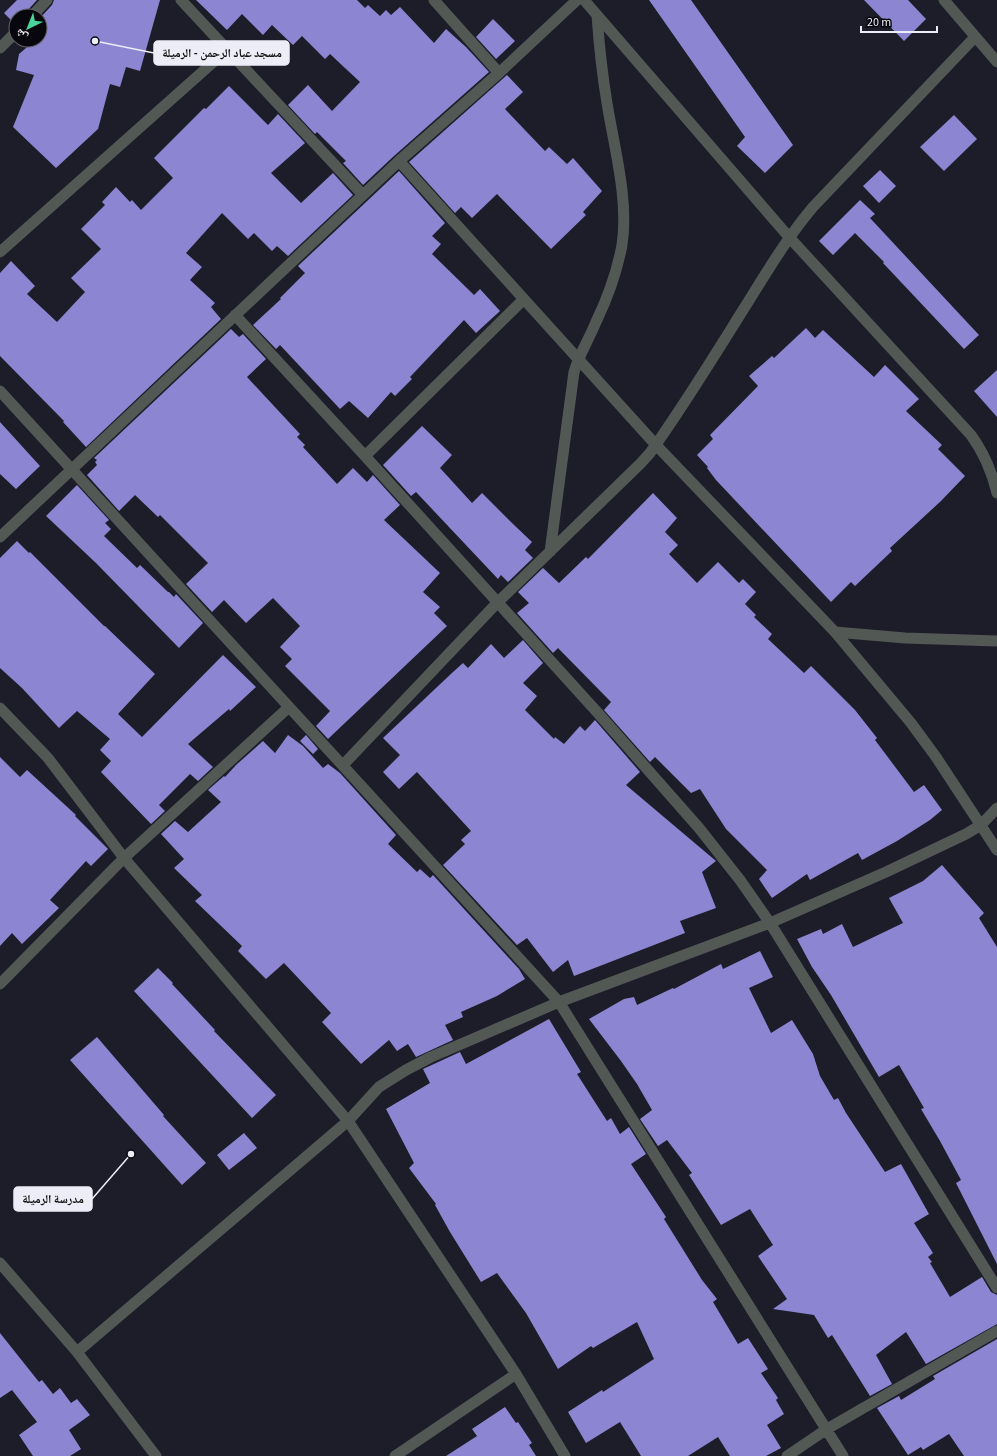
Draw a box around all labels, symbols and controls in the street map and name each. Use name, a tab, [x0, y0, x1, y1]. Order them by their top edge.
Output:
north arrow	[8, 8, 48, 48]
scale bar	[861, 8, 937, 34]
text: 20 m	[867, 14, 891, 31]
text: ش	[12, 25, 31, 44]
callout: مسجد عباد الرحمن - الرميلة	[154, 41, 289, 65]
text: مسجد عباد الرحمن - الرميلة	[162, 45, 282, 62]
callout: مدرسة الرميلة	[14, 1187, 92, 1211]
text: مدرسة الرميلة	[22, 1191, 84, 1208]

